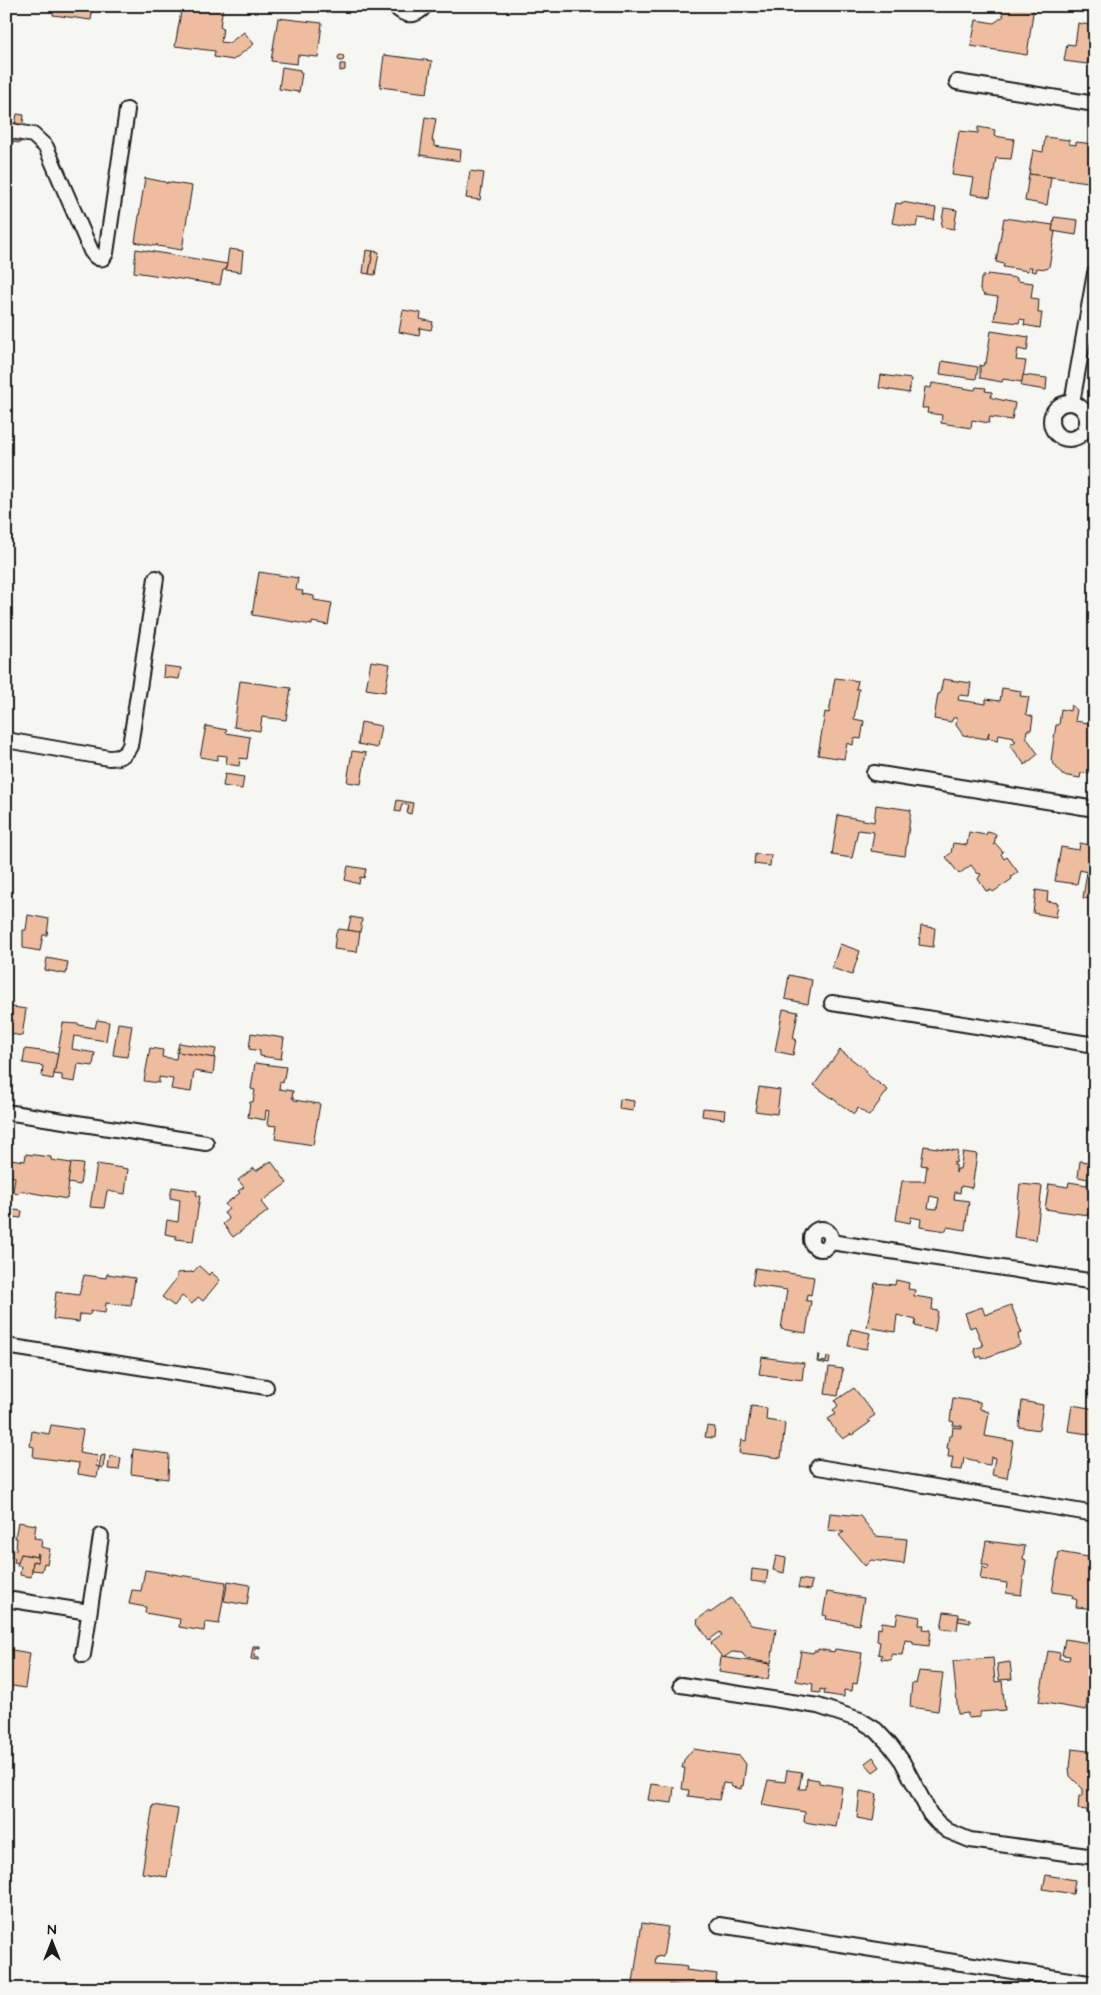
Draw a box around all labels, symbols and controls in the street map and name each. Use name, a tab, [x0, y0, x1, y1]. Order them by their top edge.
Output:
north arrow	[28, 1918, 78, 1968]
text: N	[48, 1920, 57, 1940]

